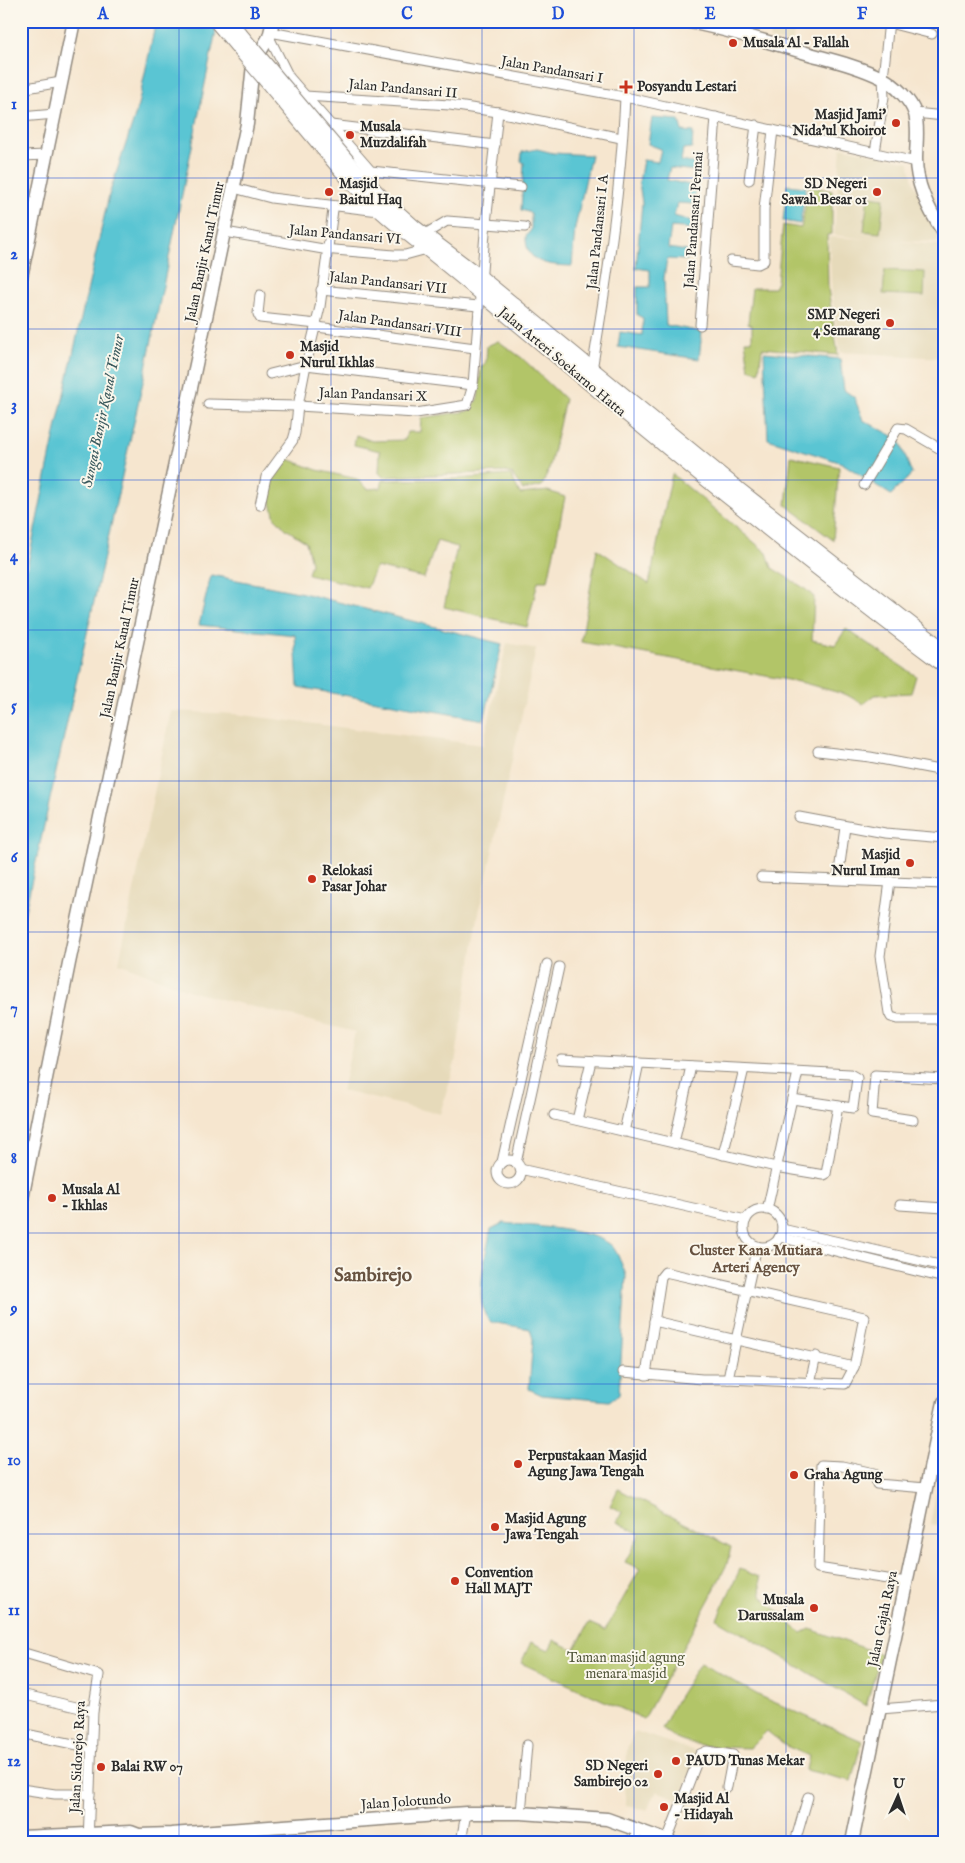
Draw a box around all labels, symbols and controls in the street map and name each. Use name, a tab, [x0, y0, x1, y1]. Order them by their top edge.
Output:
text: A	[97, 5, 110, 25]
text: B	[250, 5, 261, 25]
text: C	[401, 5, 413, 25]
text: D	[552, 5, 565, 25]
text: E	[704, 5, 716, 25]
text: F	[857, 5, 868, 25]
place label: Musala Al - Fallah	[743, 34, 850, 52]
marker: Musala Al - Fallah	[727, 37, 739, 49]
street label: Jalan Pandansari I	[498, 52, 604, 88]
street label: Jalan Pandansari II	[346, 75, 458, 103]
place label: Posyandu Lestari	[637, 78, 737, 96]
marker: Posyandu Lestari	[619, 80, 633, 94]
text: 1	[11, 95, 17, 115]
place label: Masjid Jami' Nida'ul Khoirot	[792, 106, 886, 140]
marker: Masjid Jami' Nida'ul Khoirot	[890, 117, 902, 129]
place label: Musala Muzdalifah	[360, 118, 427, 152]
marker: Musala Muzdalifah	[344, 129, 356, 141]
street label: Jalan Pandansari Permai	[680, 151, 708, 291]
street label: Jalan Pandansari I A	[583, 173, 613, 292]
place label: Masjid Baitul Haq	[339, 175, 403, 209]
place label: SD Negeri Sawah Besar 01	[781, 175, 867, 209]
street label: Jalan Banjir Kanal Timur	[181, 180, 229, 326]
marker: Masjid Baitul Haq	[323, 186, 335, 198]
marker: SD Negeri Sawah Besar 01	[871, 186, 883, 198]
street label: Jalan Pandansari VI	[286, 221, 402, 249]
text: 2	[10, 245, 18, 265]
street label: Jalan Pandansari VII	[326, 268, 448, 298]
street label: Jalan Arteri Soekarno Hatta	[493, 302, 630, 421]
street label: Jalan Pandansari VIII	[335, 306, 463, 342]
place label: SMP Negeri 4 Semarang	[807, 306, 881, 340]
marker: SMP Negeri 4 Semarang	[884, 317, 896, 329]
water label: Sungai Banjir Kanal Timur	[78, 332, 130, 489]
place label: Masjid Nurul Ikhlas	[299, 338, 374, 372]
marker: Masjid Nurul Ikhlas	[284, 349, 296, 361]
street label: Jalan Pandansari X	[316, 384, 428, 406]
text: 3	[11, 396, 17, 416]
text: 4	[10, 547, 19, 567]
street label: Jalan Banjir Kanal Timur	[96, 576, 144, 722]
text: 5	[11, 697, 17, 717]
place label: Masjid Nurul Iman	[830, 846, 901, 880]
text: 6	[11, 848, 19, 868]
marker: Masjid Nurul Iman	[904, 857, 916, 869]
place label: Relokasi Pasar Johar	[322, 862, 388, 896]
marker: Relokasi Pasar Johar	[306, 873, 318, 885]
text: 7	[10, 999, 18, 1019]
text: 8	[11, 1149, 17, 1169]
place label: Musala Al - Ikhlas	[62, 1181, 121, 1215]
marker: Musala Al - Ikhlas	[46, 1192, 58, 1204]
district label: Cluster Kana Mutiara Arteri Agency	[689, 1241, 823, 1277]
district label: Sambirejo	[334, 1264, 412, 1288]
text: 9	[10, 1300, 18, 1320]
place label: Perpustakaan Masjid Agung Jawa Tengah	[527, 1447, 647, 1481]
text: 10	[7, 1451, 21, 1471]
marker: Perpustakaan Masjid Agung Jawa Tengah	[512, 1458, 524, 1470]
place label: Graha Agung	[804, 1466, 884, 1484]
marker: Graha Agung	[788, 1469, 800, 1481]
place label: Masjid Agung Jawa Tengah	[503, 1510, 587, 1544]
marker: Masjid Agung Jawa Tengah	[489, 1521, 501, 1533]
place label: Convention Hall MAJT	[465, 1564, 534, 1598]
street label: Jalan Gajah Raya	[864, 1568, 902, 1671]
marker: Convention Hall MAJT	[449, 1575, 461, 1587]
place label: Musala Darussalam	[738, 1591, 805, 1625]
text: 11	[8, 1601, 20, 1621]
marker: Musala Darussalam	[808, 1602, 820, 1614]
park label: Taman masjid agung menara masjid	[567, 1649, 685, 1683]
street label: Jalan Sidorejo Raya	[66, 1699, 90, 1816]
text: 12	[7, 1752, 21, 1772]
place label: PAUD Tunas Mekar	[686, 1752, 806, 1770]
marker: PAUD Tunas Mekar	[670, 1755, 682, 1767]
place label: SD Negeri Sambirejo 02	[574, 1757, 648, 1791]
place label: Balai RW 07	[111, 1758, 183, 1776]
marker: Balai RW 07	[95, 1761, 107, 1773]
marker: SD Negeri Sambirejo 02	[652, 1768, 664, 1780]
north arrow	[872, 1770, 922, 1820]
text: U	[891, 1775, 906, 1793]
street label: Jalan Jolotundo	[358, 1790, 452, 1814]
place label: Masjid Al - Hidayah	[674, 1790, 733, 1824]
marker: Masjid Al - Hidayah	[658, 1801, 670, 1813]

